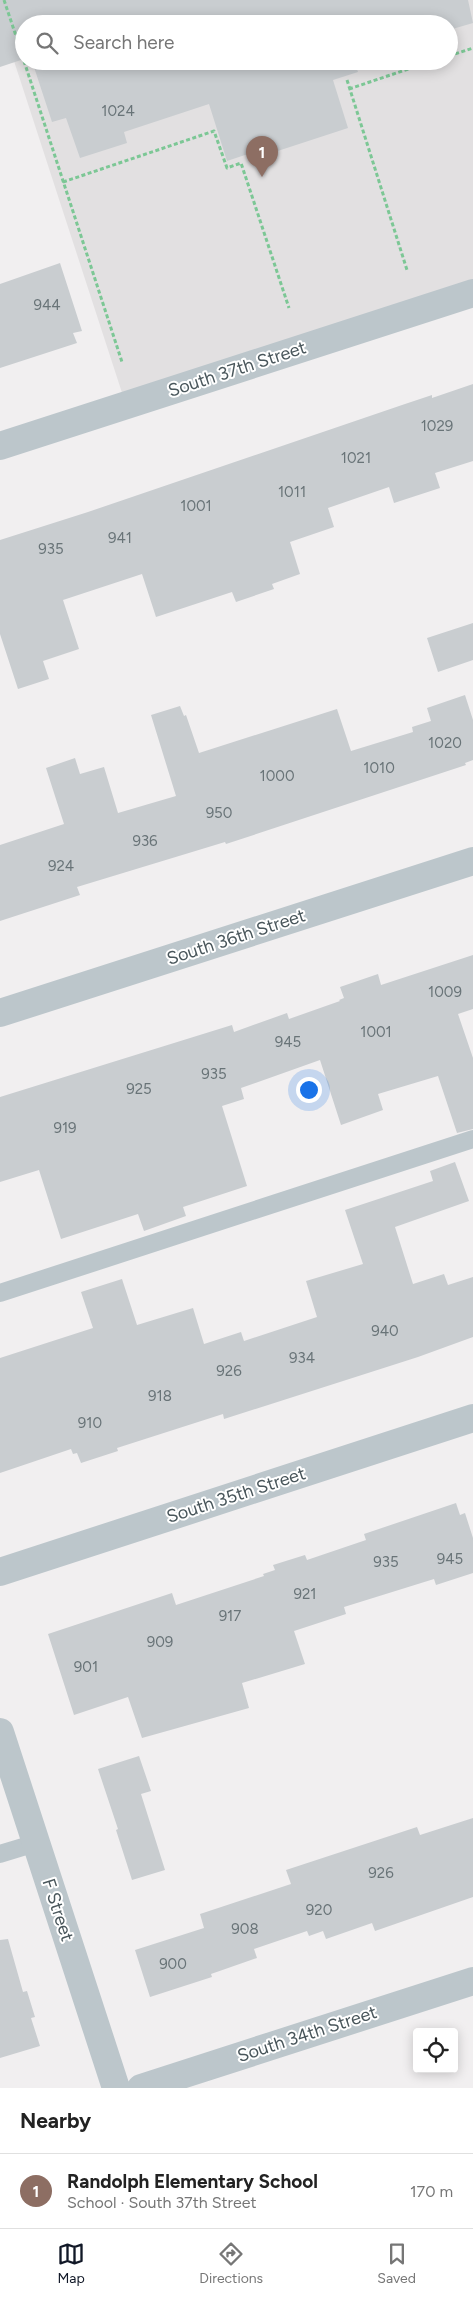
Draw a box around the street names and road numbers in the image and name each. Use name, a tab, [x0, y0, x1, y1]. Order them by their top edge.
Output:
street label: South 37th Street	[165, 336, 309, 402]
street label: South 36th Street	[164, 904, 308, 970]
street label: South 35th Street	[164, 1462, 308, 1528]
street label: F Street	[38, 1876, 79, 1944]
street label: South 34th Street	[234, 2001, 380, 2067]

